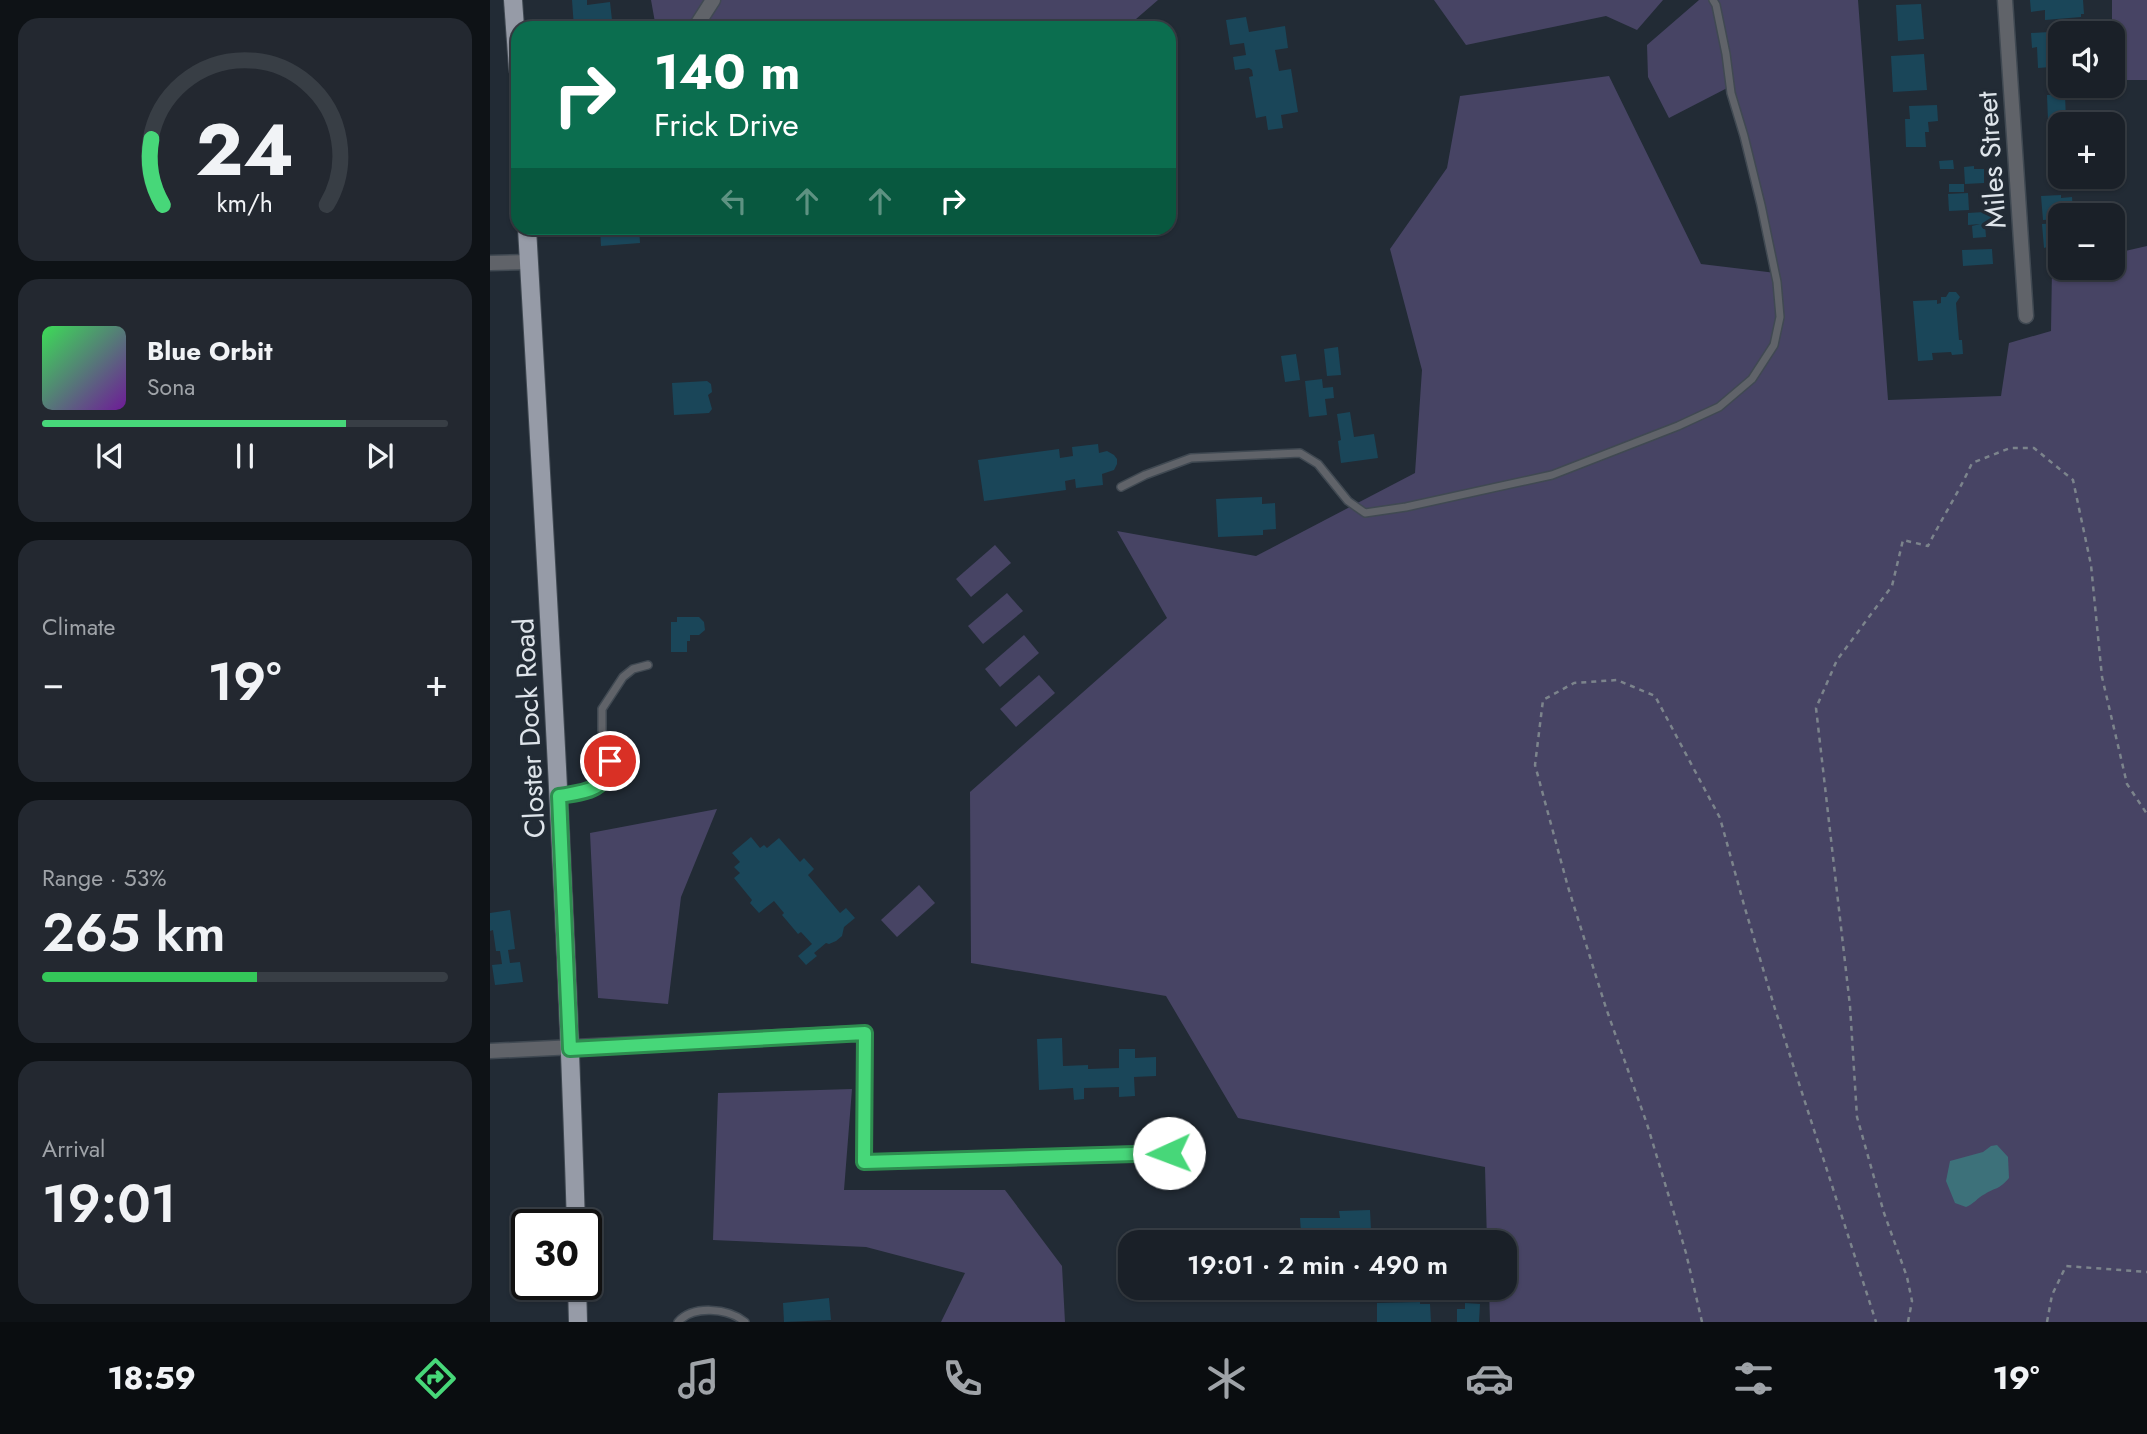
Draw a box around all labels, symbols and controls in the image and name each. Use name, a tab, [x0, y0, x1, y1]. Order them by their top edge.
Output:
map controls	[2048, 21, 2125, 280]
button: sound	[2048, 21, 2125, 98]
text: 140 m	[654, 37, 800, 107]
icon: right	[539, 49, 630, 140]
street label: Miles Street	[1966, 90, 2017, 230]
text: 24	[196, 98, 294, 203]
text: Frick Drive	[654, 102, 799, 148]
button: +	[2048, 112, 2125, 189]
icon: left	[715, 182, 753, 220]
icon: ahead	[788, 182, 826, 220]
icon: ahead	[861, 182, 899, 220]
icon: right	[934, 182, 972, 220]
text: km/h	[217, 185, 273, 221]
button: −	[2048, 203, 2125, 280]
text: Blue Orbit	[147, 332, 272, 370]
text: Sona	[147, 370, 195, 404]
icon: previous	[91, 437, 129, 475]
icon: pause	[226, 437, 264, 475]
icon: next	[361, 437, 399, 475]
text: Climate	[42, 610, 115, 644]
street label: Closter Dock Road	[503, 617, 556, 839]
text: 19°	[208, 644, 282, 720]
text: −	[42, 655, 64, 710]
text: +	[425, 655, 448, 710]
pin	[580, 731, 640, 791]
icon: arrive	[591, 742, 629, 780]
text: Range · 53%	[42, 861, 166, 895]
text: 265 km	[42, 895, 226, 971]
position arrow	[1132, 1116, 1206, 1190]
text: Arrival	[42, 1132, 105, 1166]
text: 19:01	[42, 1166, 176, 1242]
speed limit sign: 30	[511, 1209, 602, 1300]
text: 19:01 · 2 min · 490 m	[1187, 1246, 1448, 1284]
icon: directions	[411, 1354, 460, 1403]
icon: music	[674, 1354, 723, 1403]
icon: phone	[938, 1354, 987, 1403]
icon: climate	[1202, 1354, 1251, 1403]
icon: car	[1465, 1354, 1514, 1403]
icon: filters	[1729, 1354, 1778, 1403]
text: 18:59	[107, 1355, 196, 1401]
text: 19°	[1992, 1355, 2040, 1401]

